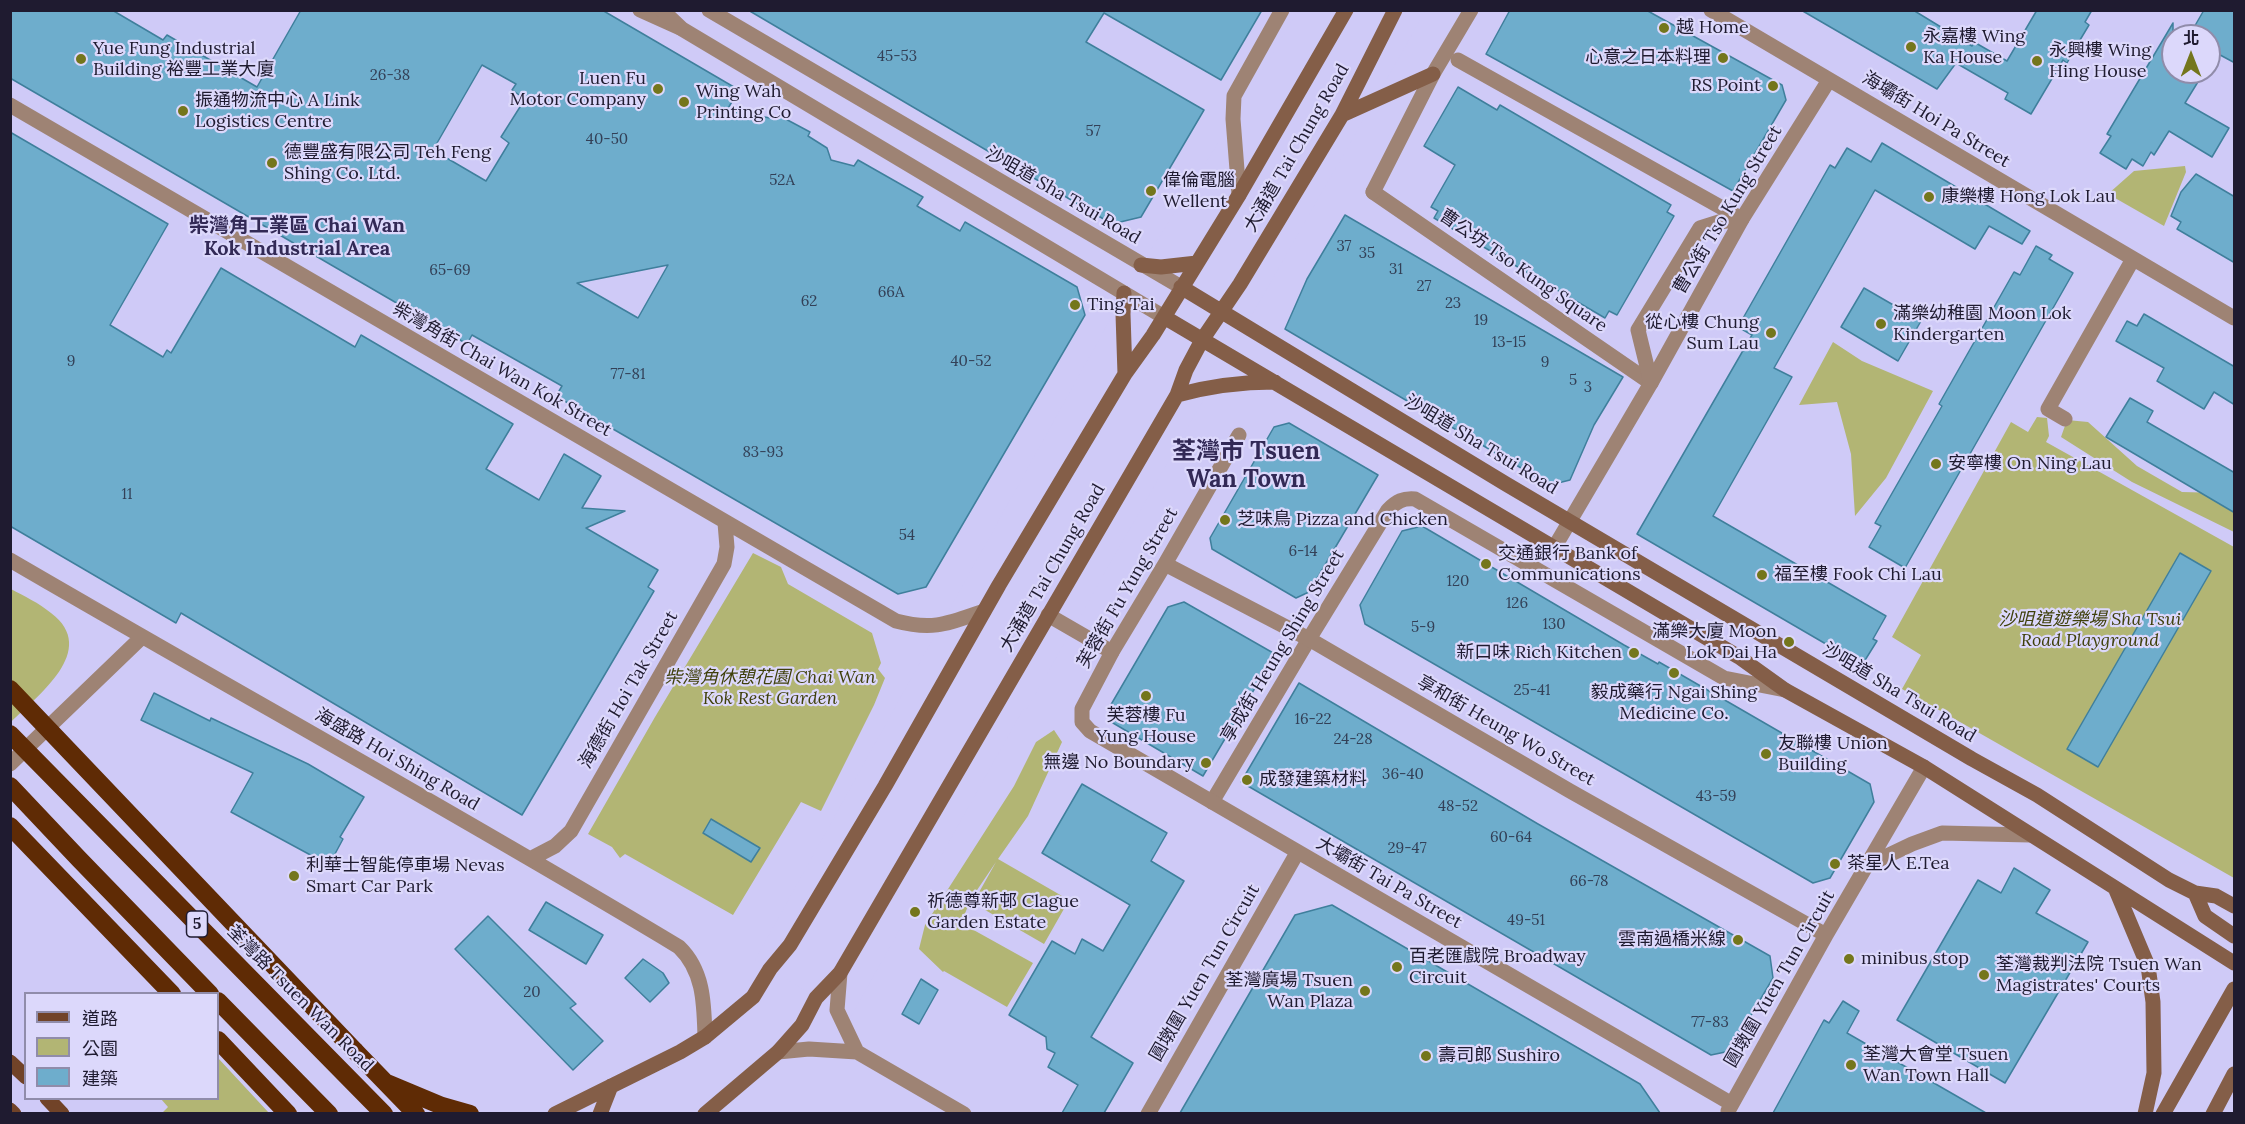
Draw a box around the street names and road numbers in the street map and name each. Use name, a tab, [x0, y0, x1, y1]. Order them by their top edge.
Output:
street label: 大涌道 Tai Chung Road	[1240, 60, 1354, 236]
street label: 海壩街 Hoi Pa Street	[1858, 67, 2014, 173]
street label: 曹公街 Tso Kung Street	[1669, 122, 1787, 298]
street label: 沙咀道 Sha Tsui Road	[982, 143, 1144, 249]
street label: 曹公坊 Tso Kung Square	[1435, 205, 1611, 337]
street label: 柴灣角街 Chai Wan Kok Street	[389, 298, 615, 442]
street label: 沙咀道 Sha Tsui Road	[1400, 391, 1562, 499]
street label: 大涌道 Tai Chung Road	[996, 480, 1110, 656]
street label: 芙蓉街 Fu Yung Street	[1073, 504, 1183, 672]
street label: 享成街 Heung Shing Street	[1217, 546, 1349, 746]
street label: 海德街 Hoi Tak Street	[575, 607, 683, 773]
street label: 沙咀道 Sha Tsui Road	[1818, 639, 1980, 747]
street label: 享和街 Heung Wo Street	[1413, 671, 1599, 791]
street label: 海盛路 Hoi Shing Road	[311, 704, 483, 816]
street label: 大壩街 Tai Pa Street	[1312, 832, 1466, 934]
street label: 圓墩圍 Yuen Tun Circuit	[1145, 881, 1265, 1065]
street label: 圓墩圍 Yuen Tun Circuit	[1720, 887, 1840, 1071]
road number: 5	[186, 911, 208, 937]
street label: 荃灣路 Tsuen Wan Road	[222, 921, 378, 1077]

